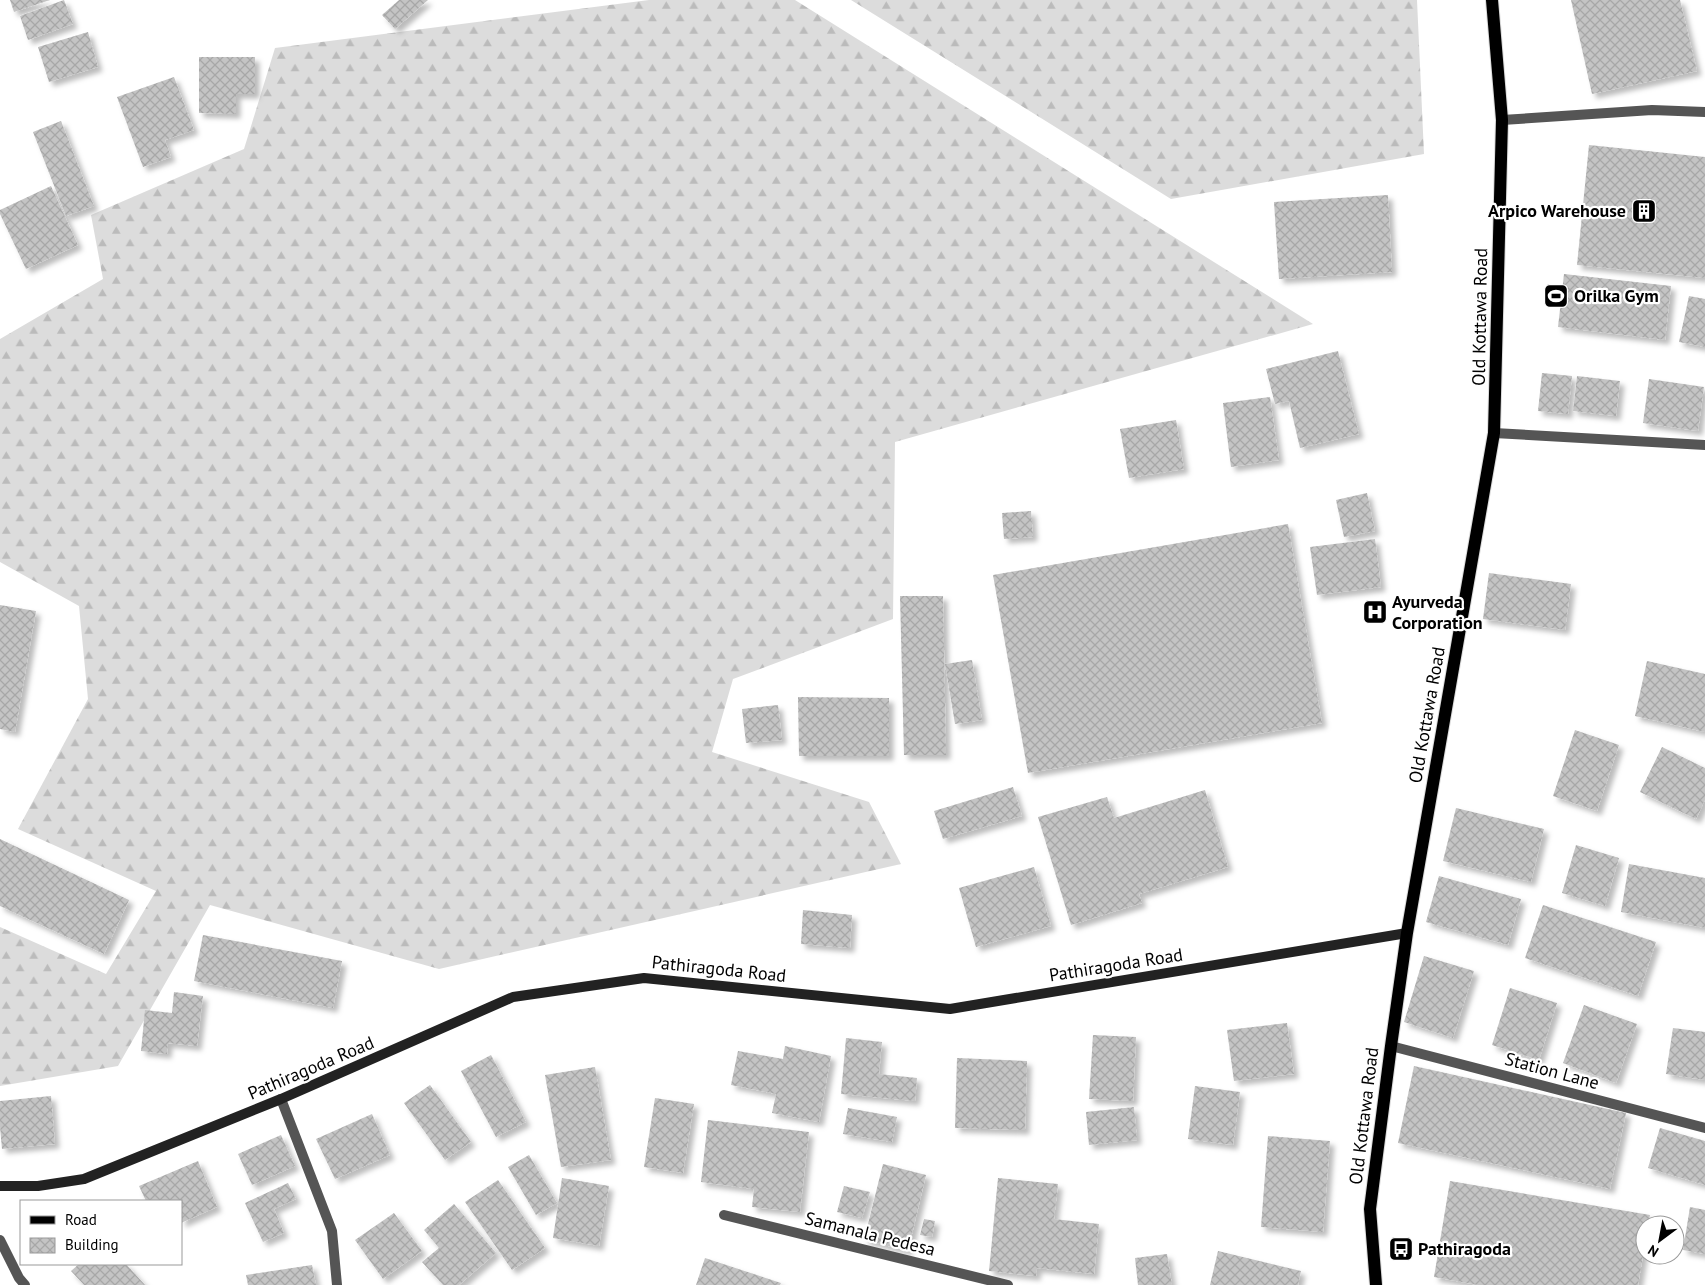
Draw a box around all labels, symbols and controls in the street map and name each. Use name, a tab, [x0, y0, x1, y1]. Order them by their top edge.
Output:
building icon: Arpico Warehouse	[1631, 198, 1657, 224]
place label: Arpico Warehouse	[1488, 199, 1626, 222]
street label: Old Kottawa Road	[1467, 248, 1492, 386]
sports icon: Orilka Gym	[1543, 283, 1569, 309]
place label: Orilka Gym	[1574, 284, 1659, 307]
place label: Ayurveda Corporation	[1392, 590, 1483, 634]
hospital icon: Ayurveda Corporation	[1362, 599, 1388, 625]
street label: Old Kottawa Road	[1403, 645, 1450, 785]
street label: Pathiragoda Road	[1047, 943, 1184, 986]
street label: Pathiragoda Road	[651, 950, 787, 987]
street label: Pathiragoda Road	[244, 1031, 377, 1105]
street label: Old Kottawa Road	[1344, 1046, 1383, 1186]
street label: Station Lane	[1502, 1047, 1602, 1094]
legend	[20, 1200, 182, 1265]
street label: Samanala Pedesa	[802, 1206, 938, 1261]
text: Road	[65, 1210, 97, 1229]
north arrow	[1635, 1215, 1685, 1265]
text: Building	[65, 1235, 119, 1254]
bus stop icon: Pathiragoda	[1388, 1236, 1414, 1262]
place label: Pathiragoda	[1418, 1237, 1511, 1260]
text: N	[1644, 1241, 1662, 1261]

